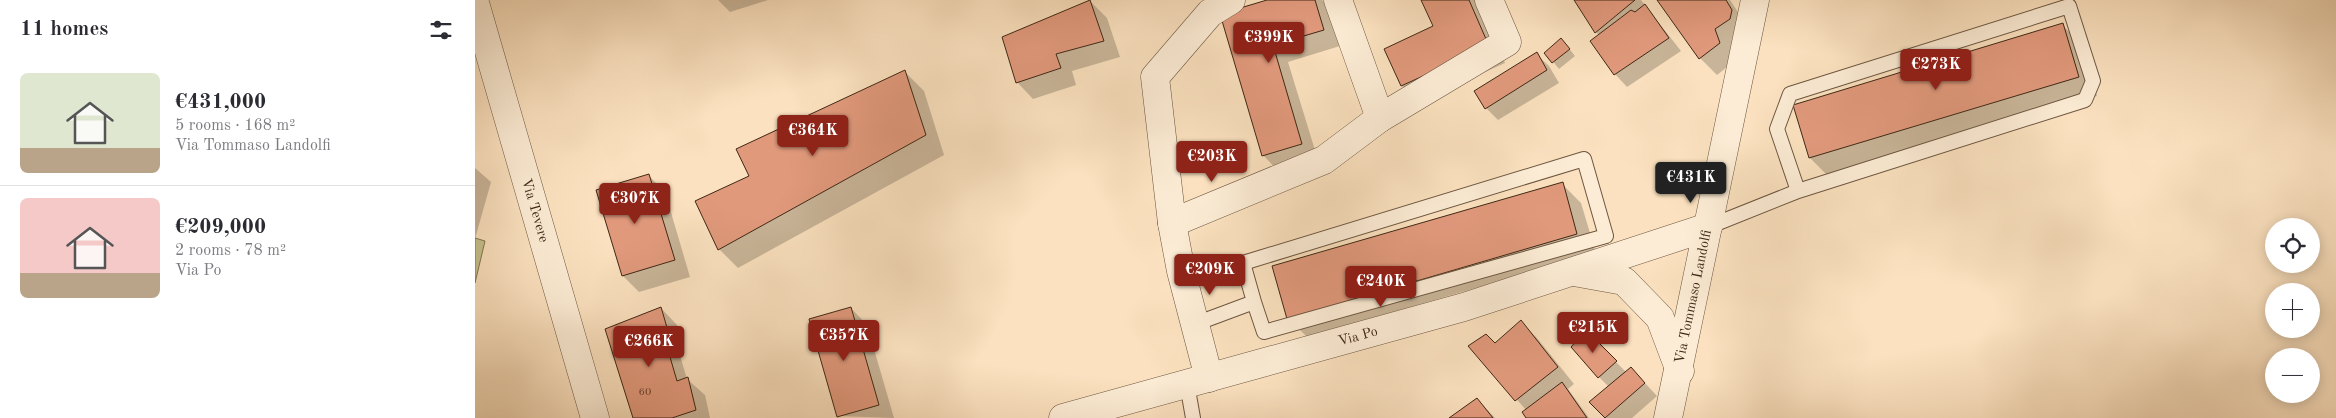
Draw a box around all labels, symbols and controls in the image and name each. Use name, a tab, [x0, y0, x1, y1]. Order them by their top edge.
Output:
icon: filters	[427, 16, 455, 44]
text: 11 homes	[20, 19, 108, 40]
pin: €399K	[1234, 22, 1304, 64]
text: €399K	[1244, 30, 1294, 46]
pin: €273K	[1901, 48, 1971, 91]
text: €273K	[1911, 57, 1961, 73]
text: €431,000	[175, 92, 266, 113]
icon: home	[60, 93, 120, 153]
pin: €364K	[778, 114, 848, 157]
text: 5 rooms · 168 m²	[175, 118, 295, 134]
text: €364K	[788, 123, 838, 139]
text: Via Tommaso Landolfi	[175, 138, 331, 154]
pin: €203K	[1177, 140, 1247, 183]
text: €203K	[1187, 149, 1237, 165]
pin: €431K	[1656, 162, 1726, 204]
text: €431K	[1666, 170, 1716, 186]
street label: Via Tevere	[519, 177, 551, 244]
pin: €307K	[600, 182, 670, 225]
text: €307K	[610, 191, 660, 207]
text: €209,000	[175, 217, 266, 238]
icon: home	[60, 218, 120, 278]
map controls	[2265, 218, 2320, 403]
button: locate	[2265, 218, 2320, 273]
street label: Via Tommaso Landolfi	[1673, 228, 1714, 365]
text: 2 rooms · 78 m²	[175, 243, 286, 259]
pin: €209K	[1175, 254, 1245, 296]
text: €209K	[1185, 262, 1235, 278]
text: Via Po	[175, 263, 221, 279]
pin: €240K	[1346, 266, 1416, 308]
text: €240K	[1356, 274, 1406, 290]
button: +	[2265, 283, 2320, 338]
pin: €215K	[1558, 312, 1628, 354]
pin: €357K	[809, 320, 879, 362]
text: €215K	[1568, 320, 1618, 336]
street label: Via Po	[1336, 324, 1379, 349]
pin: €266K	[614, 326, 684, 368]
text: €357K	[819, 328, 869, 344]
text: €266K	[624, 334, 674, 350]
button: −	[2265, 348, 2320, 403]
house number: 60	[639, 387, 651, 398]

